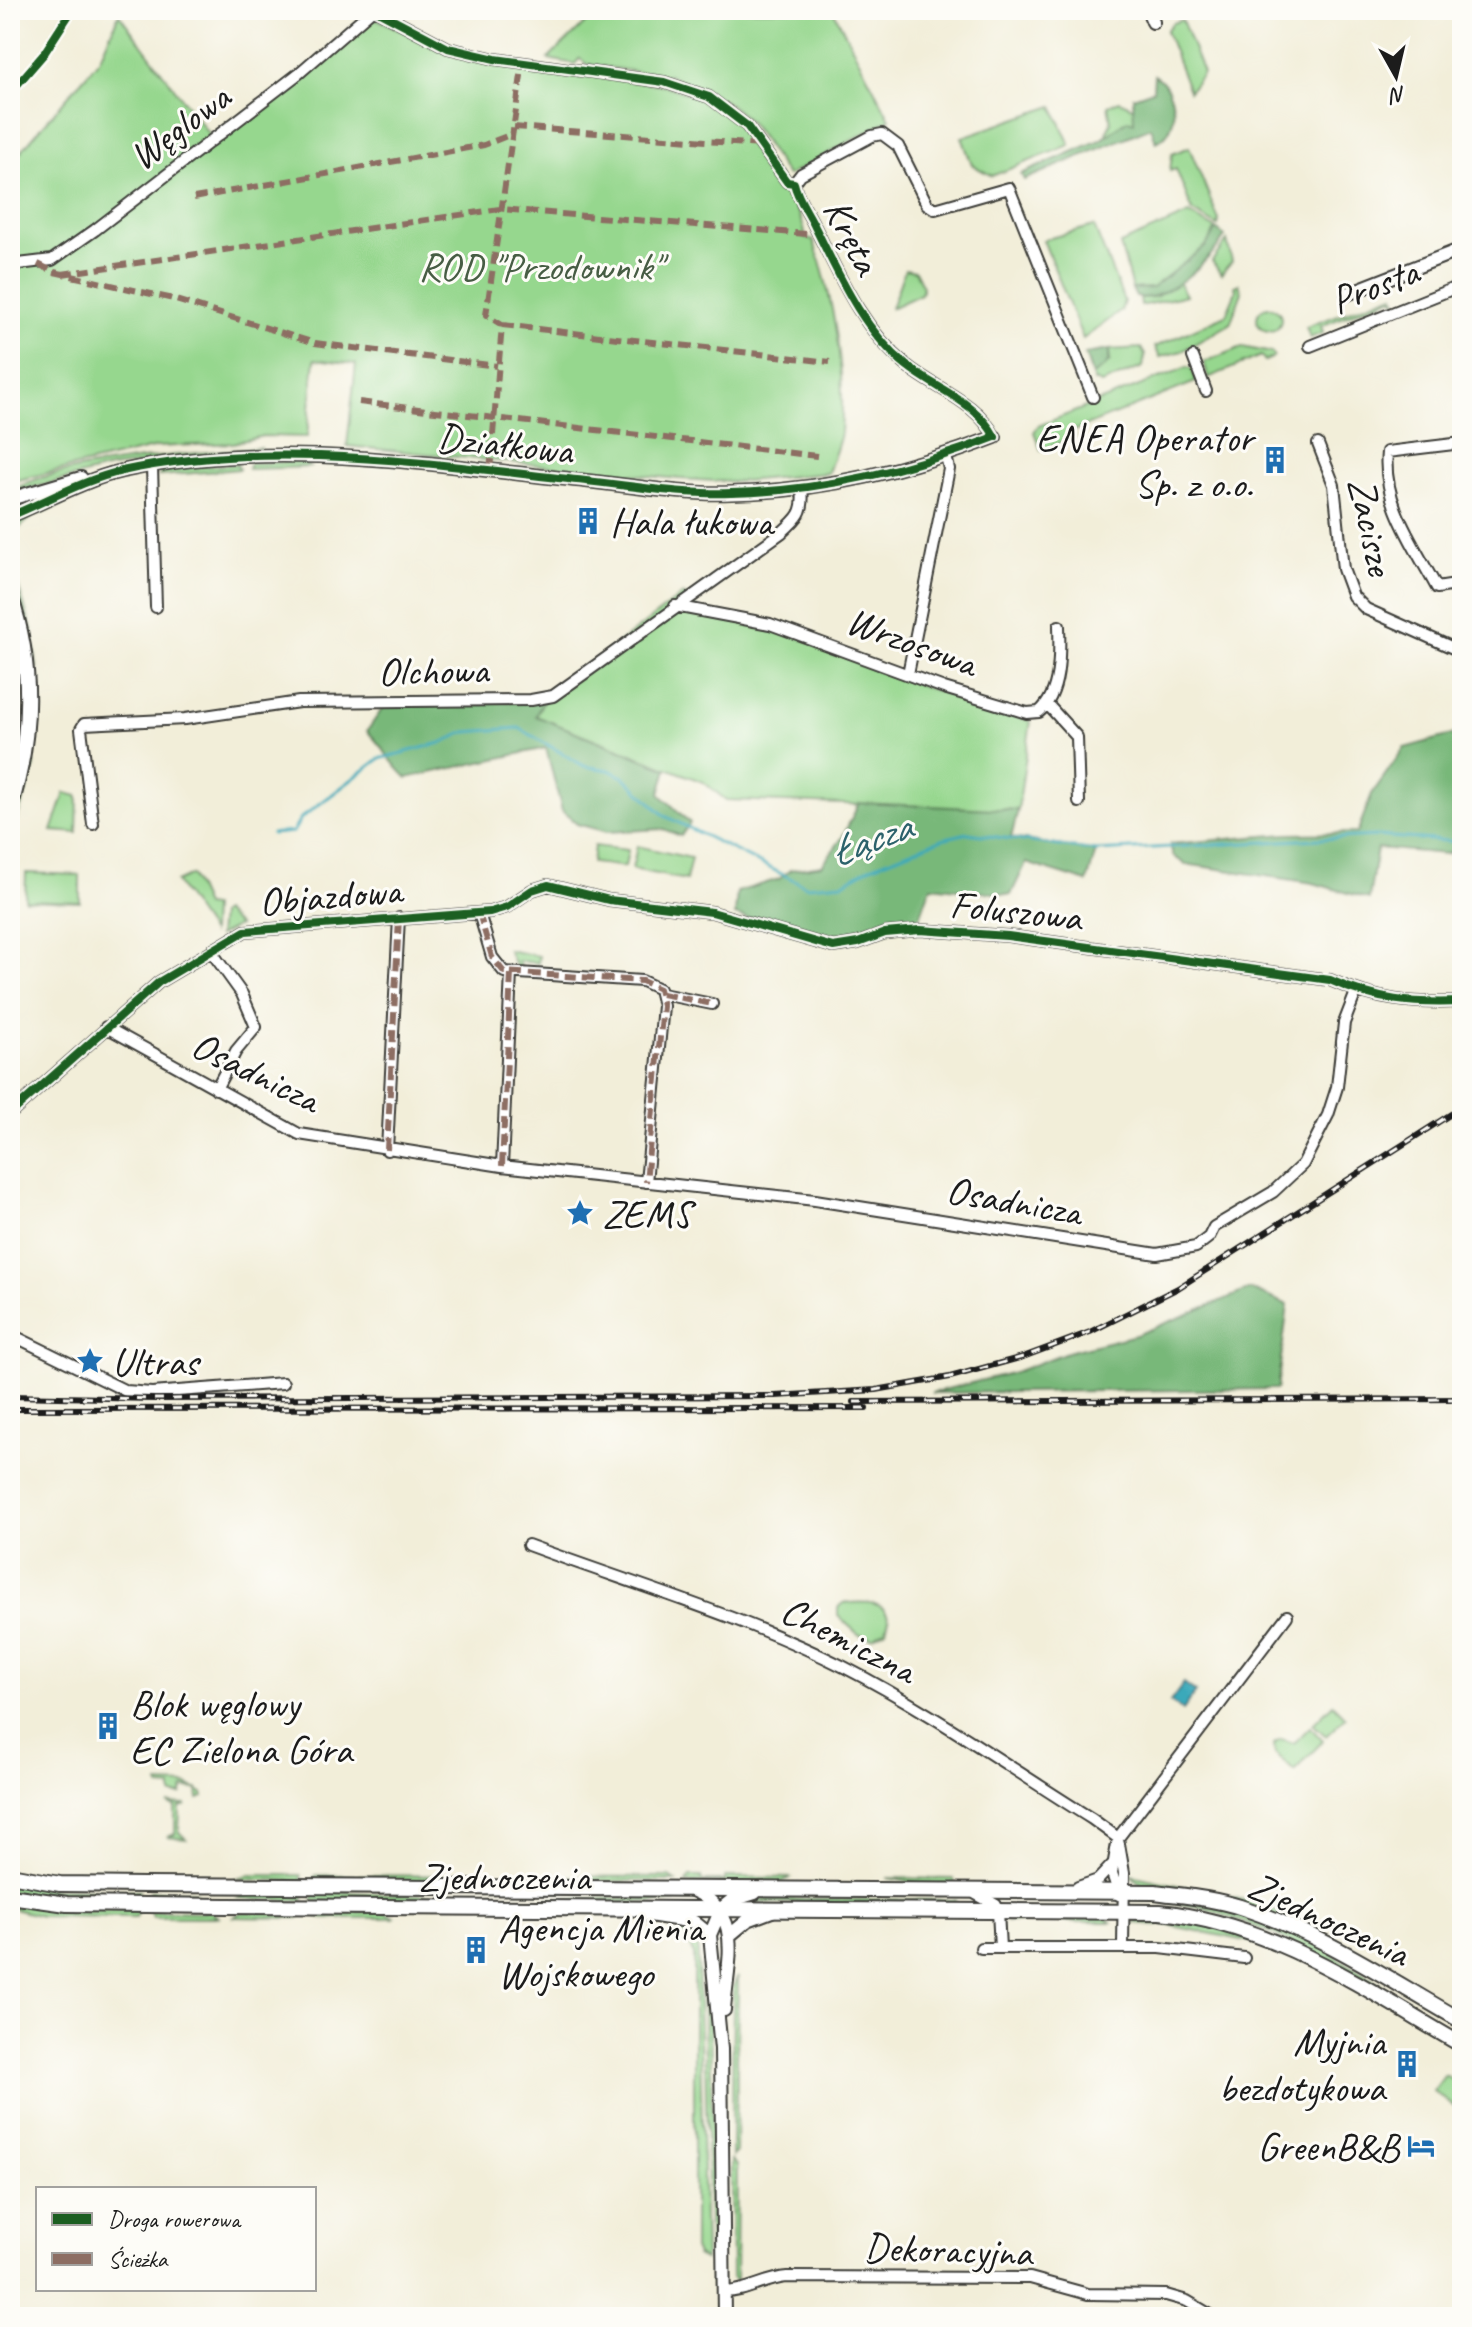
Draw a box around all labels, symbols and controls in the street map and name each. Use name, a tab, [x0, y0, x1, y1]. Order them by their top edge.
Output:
north arrow	[1356, 36, 1436, 116]
street label: Węglowa	[119, 71, 242, 181]
text: N	[1387, 80, 1407, 110]
street label: Kręta	[812, 190, 893, 285]
park label: ROD "Przodownik"	[419, 242, 669, 292]
street label: Prosta	[1323, 245, 1428, 325]
street label: Działkowa	[435, 412, 578, 476]
place label: ENEA Operator Sp. z o.o.	[1036, 413, 1257, 509]
building icon: ENEA Operator Sp. z o.o.	[1260, 445, 1290, 475]
street label: Zacisze	[1336, 473, 1406, 583]
place label: Hala łukowa	[610, 497, 776, 547]
building icon: Hala łukowa	[573, 506, 603, 536]
street label: Wrzosowa	[840, 595, 987, 690]
street label: Olchowa	[378, 645, 491, 697]
water label: Łącza	[823, 799, 922, 878]
street label: Objazdowa	[257, 865, 407, 927]
street label: Foluszowa	[948, 879, 1086, 943]
street label: Osadnicza	[184, 1020, 331, 1126]
street label: Osadnicza	[943, 1165, 1089, 1238]
place label: ZEMS	[602, 1189, 697, 1239]
place icon: ZEMS	[565, 1198, 595, 1228]
place label: Ultras	[112, 1337, 201, 1387]
place icon: Ultras	[75, 1346, 105, 1376]
street label: Chemiczna	[773, 1585, 927, 1697]
place label: Blok węglowy EC Zielona Góra	[130, 1679, 355, 1775]
building icon: Blok węglowy EC Zielona Góra	[93, 1711, 123, 1741]
street label: Zjednoczenia	[418, 1852, 593, 1902]
street label: Zjednoczenia	[1240, 1860, 1420, 1979]
place label: Agencja Mienia Wojskowego	[498, 1903, 707, 1999]
building icon: Agencja Mienia Wojskowego	[461, 1935, 491, 1965]
place label: Myjnia bezdotykowa	[1218, 2017, 1388, 2113]
building icon: Myjnia bezdotykowa	[1392, 2049, 1422, 2079]
place label: GreenB&B	[1257, 2122, 1401, 2172]
hotel icon: GreenB&B	[1406, 2131, 1436, 2161]
legend	[36, 2187, 316, 2291]
text: Droga rowerowa	[108, 2204, 242, 2234]
street label: Dekoracyjna	[863, 2222, 1035, 2278]
text: Ścieżka	[108, 2244, 169, 2274]

